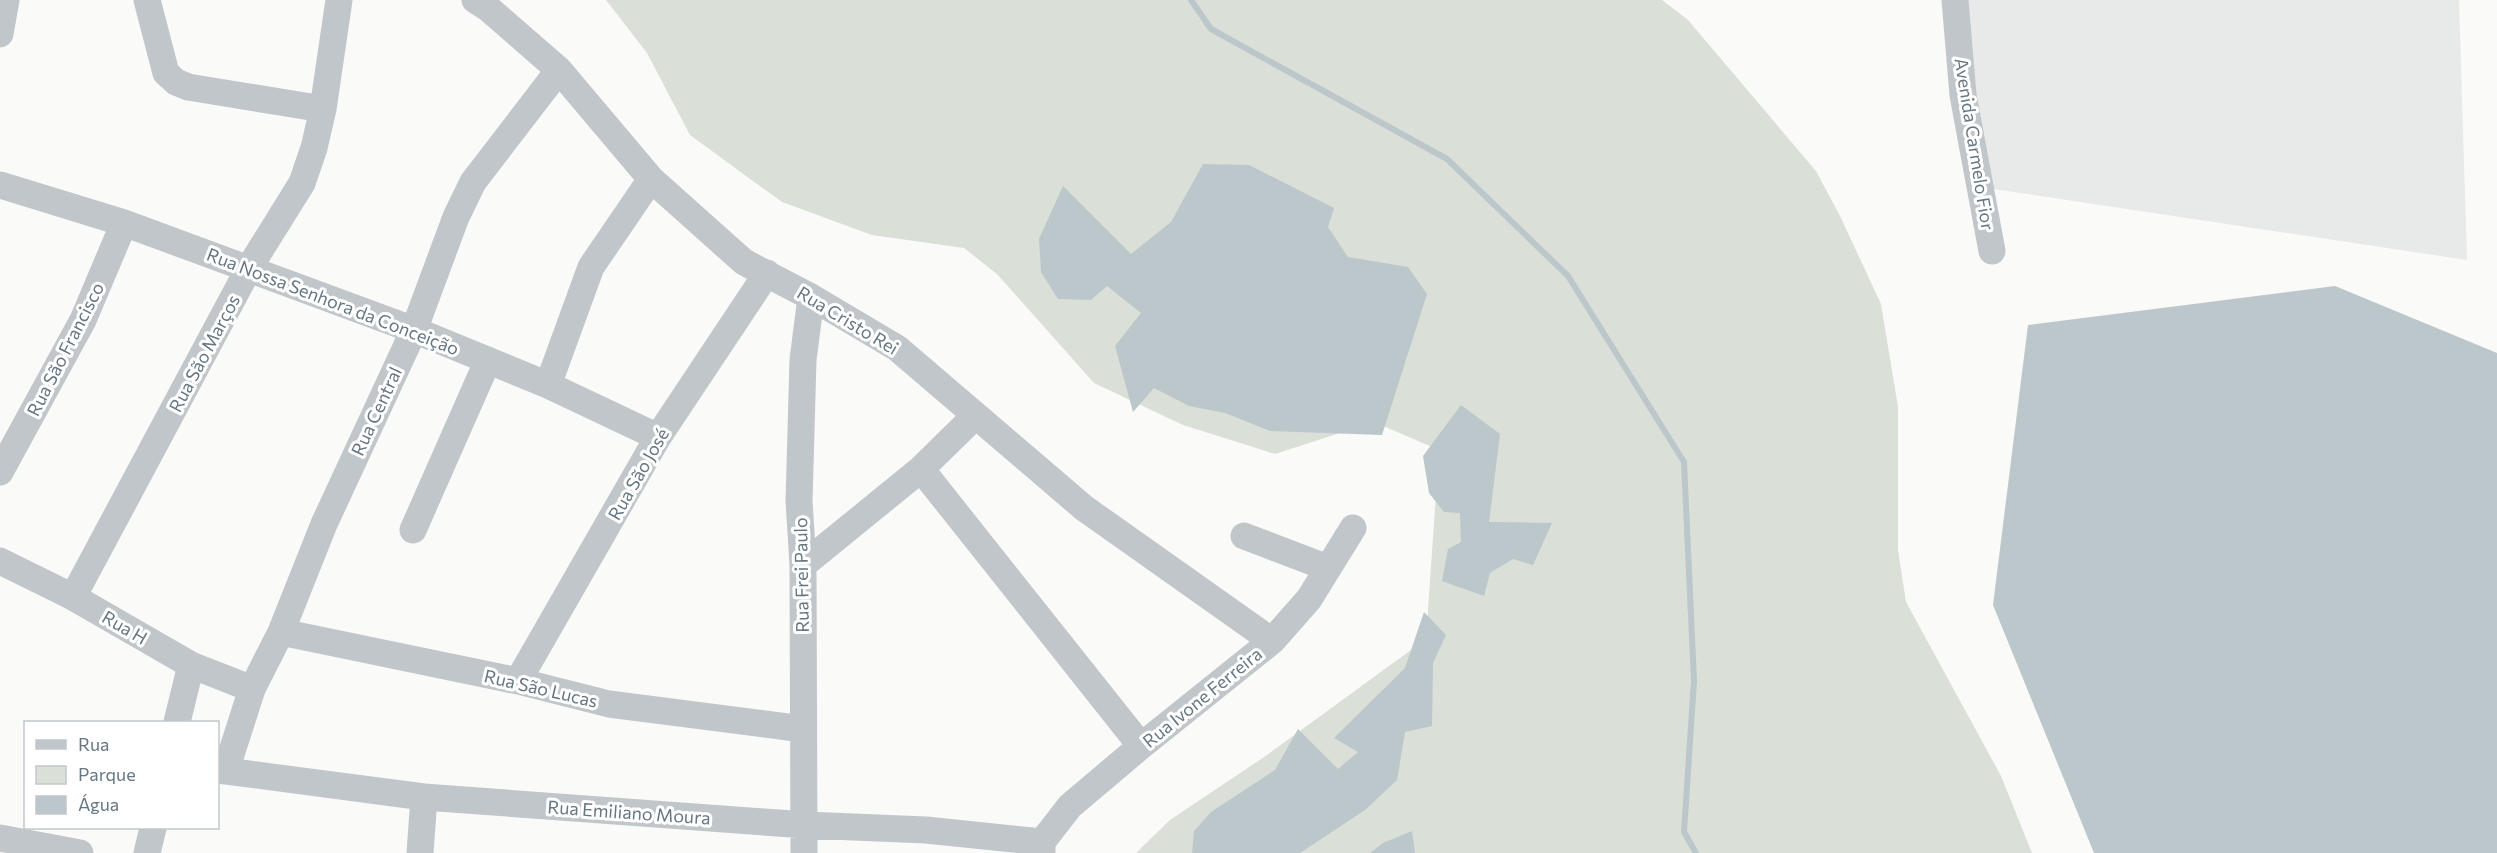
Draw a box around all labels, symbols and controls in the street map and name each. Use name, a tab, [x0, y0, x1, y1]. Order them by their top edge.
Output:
street label: Avenida Carmelo Fior	[1951, 56, 1999, 232]
street label: Rua Nossa Senhora da Conceição	[204, 243, 462, 359]
street label: Rua São Francisco	[22, 278, 108, 420]
street label: Rua Cristo Rei	[793, 281, 903, 359]
street label: Rua São Marços	[164, 290, 244, 416]
street label: Rua Central	[346, 363, 406, 459]
street label: Rua São José	[603, 424, 673, 524]
street label: Rua Frei Paulo	[789, 517, 813, 633]
street label: Rua H	[99, 605, 151, 649]
street label: Rua Ivone Ferreira	[1138, 642, 1266, 752]
street label: Rua São Lucas	[482, 664, 600, 712]
legend	[24, 721, 219, 829]
text: Rua	[78, 733, 109, 755]
text: Parque	[78, 763, 136, 785]
text: Água	[78, 793, 119, 815]
street label: Rua Emiliano Moura	[547, 795, 711, 829]

